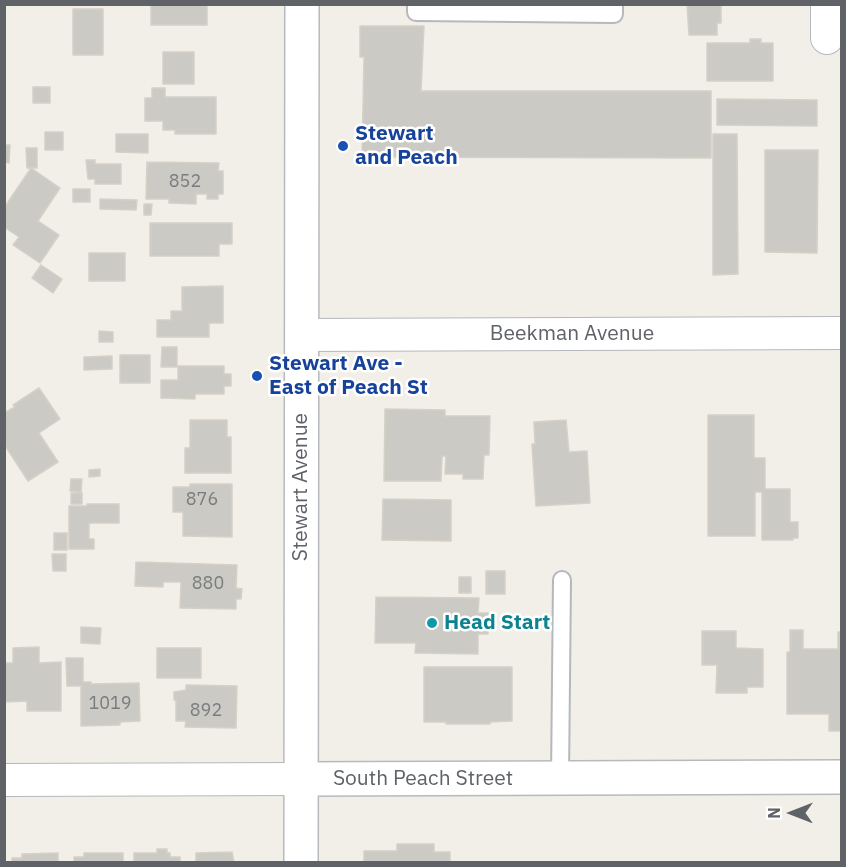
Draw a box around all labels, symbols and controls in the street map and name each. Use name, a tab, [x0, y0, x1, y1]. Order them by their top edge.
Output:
place label: Stewart and Peach	[355, 121, 458, 171]
marker: Stewart and Peach	[336, 139, 350, 153]
house number: 852	[169, 171, 201, 193]
street label: Beekman Avenue	[490, 321, 654, 347]
place label: Stewart Ave - East of Peach St	[269, 351, 428, 401]
marker: Stewart Ave - East of Peach St	[250, 369, 264, 383]
street label: Stewart Avenue	[288, 413, 314, 561]
house number: 876	[186, 489, 218, 511]
house number: 880	[192, 573, 224, 595]
place label: Head Start	[444, 610, 550, 636]
marker: Head Start	[425, 616, 439, 630]
house number: 1019	[88, 693, 132, 715]
house number: 892	[190, 700, 222, 722]
street label: South Peach Street	[333, 766, 513, 792]
north arrow	[762, 783, 822, 843]
text: N	[764, 807, 784, 819]

